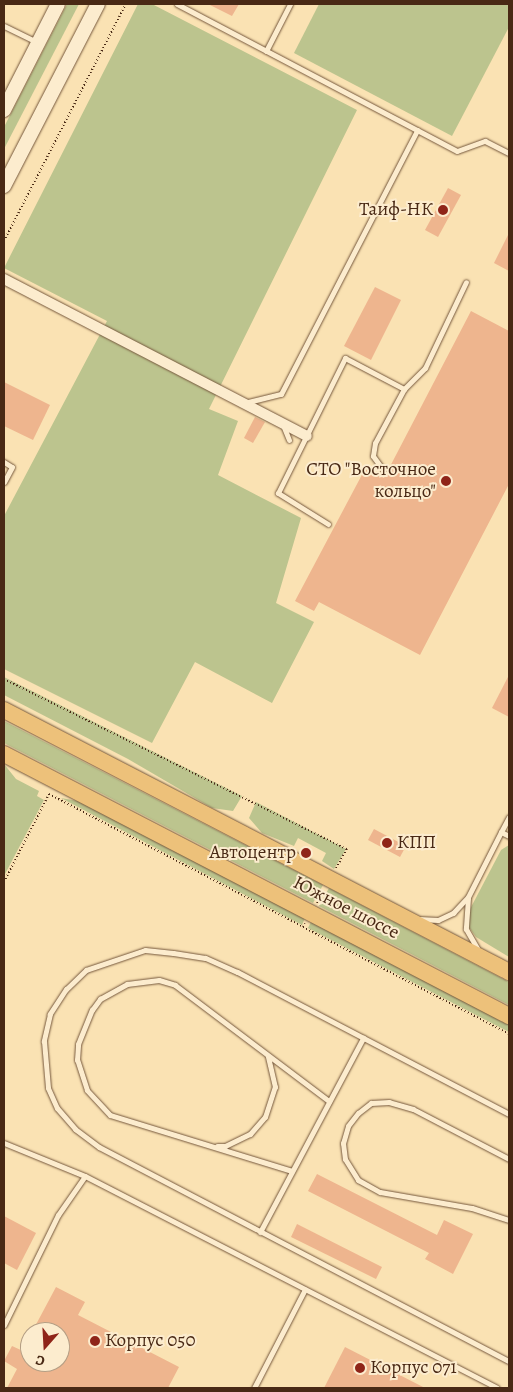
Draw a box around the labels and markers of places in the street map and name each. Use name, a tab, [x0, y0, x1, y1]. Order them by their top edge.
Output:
place label: Таиф-НК	[359, 199, 433, 221]
marker: Таиф-НК	[437, 204, 449, 216]
place label: СТО "Восточное кольцо"	[306, 459, 436, 503]
marker: СТО "Восточное кольцо"	[440, 475, 452, 487]
place label: КПП	[397, 832, 436, 854]
marker: КПП	[381, 837, 393, 849]
place label: Автоцентр	[209, 842, 296, 864]
marker: Автоцентр	[300, 847, 312, 859]
place label: Корпус 050	[105, 1330, 196, 1352]
marker: Корпус 050	[89, 1335, 101, 1347]
place label: Корпус 071	[370, 1357, 457, 1379]
marker: Корпус 071	[354, 1362, 366, 1374]

